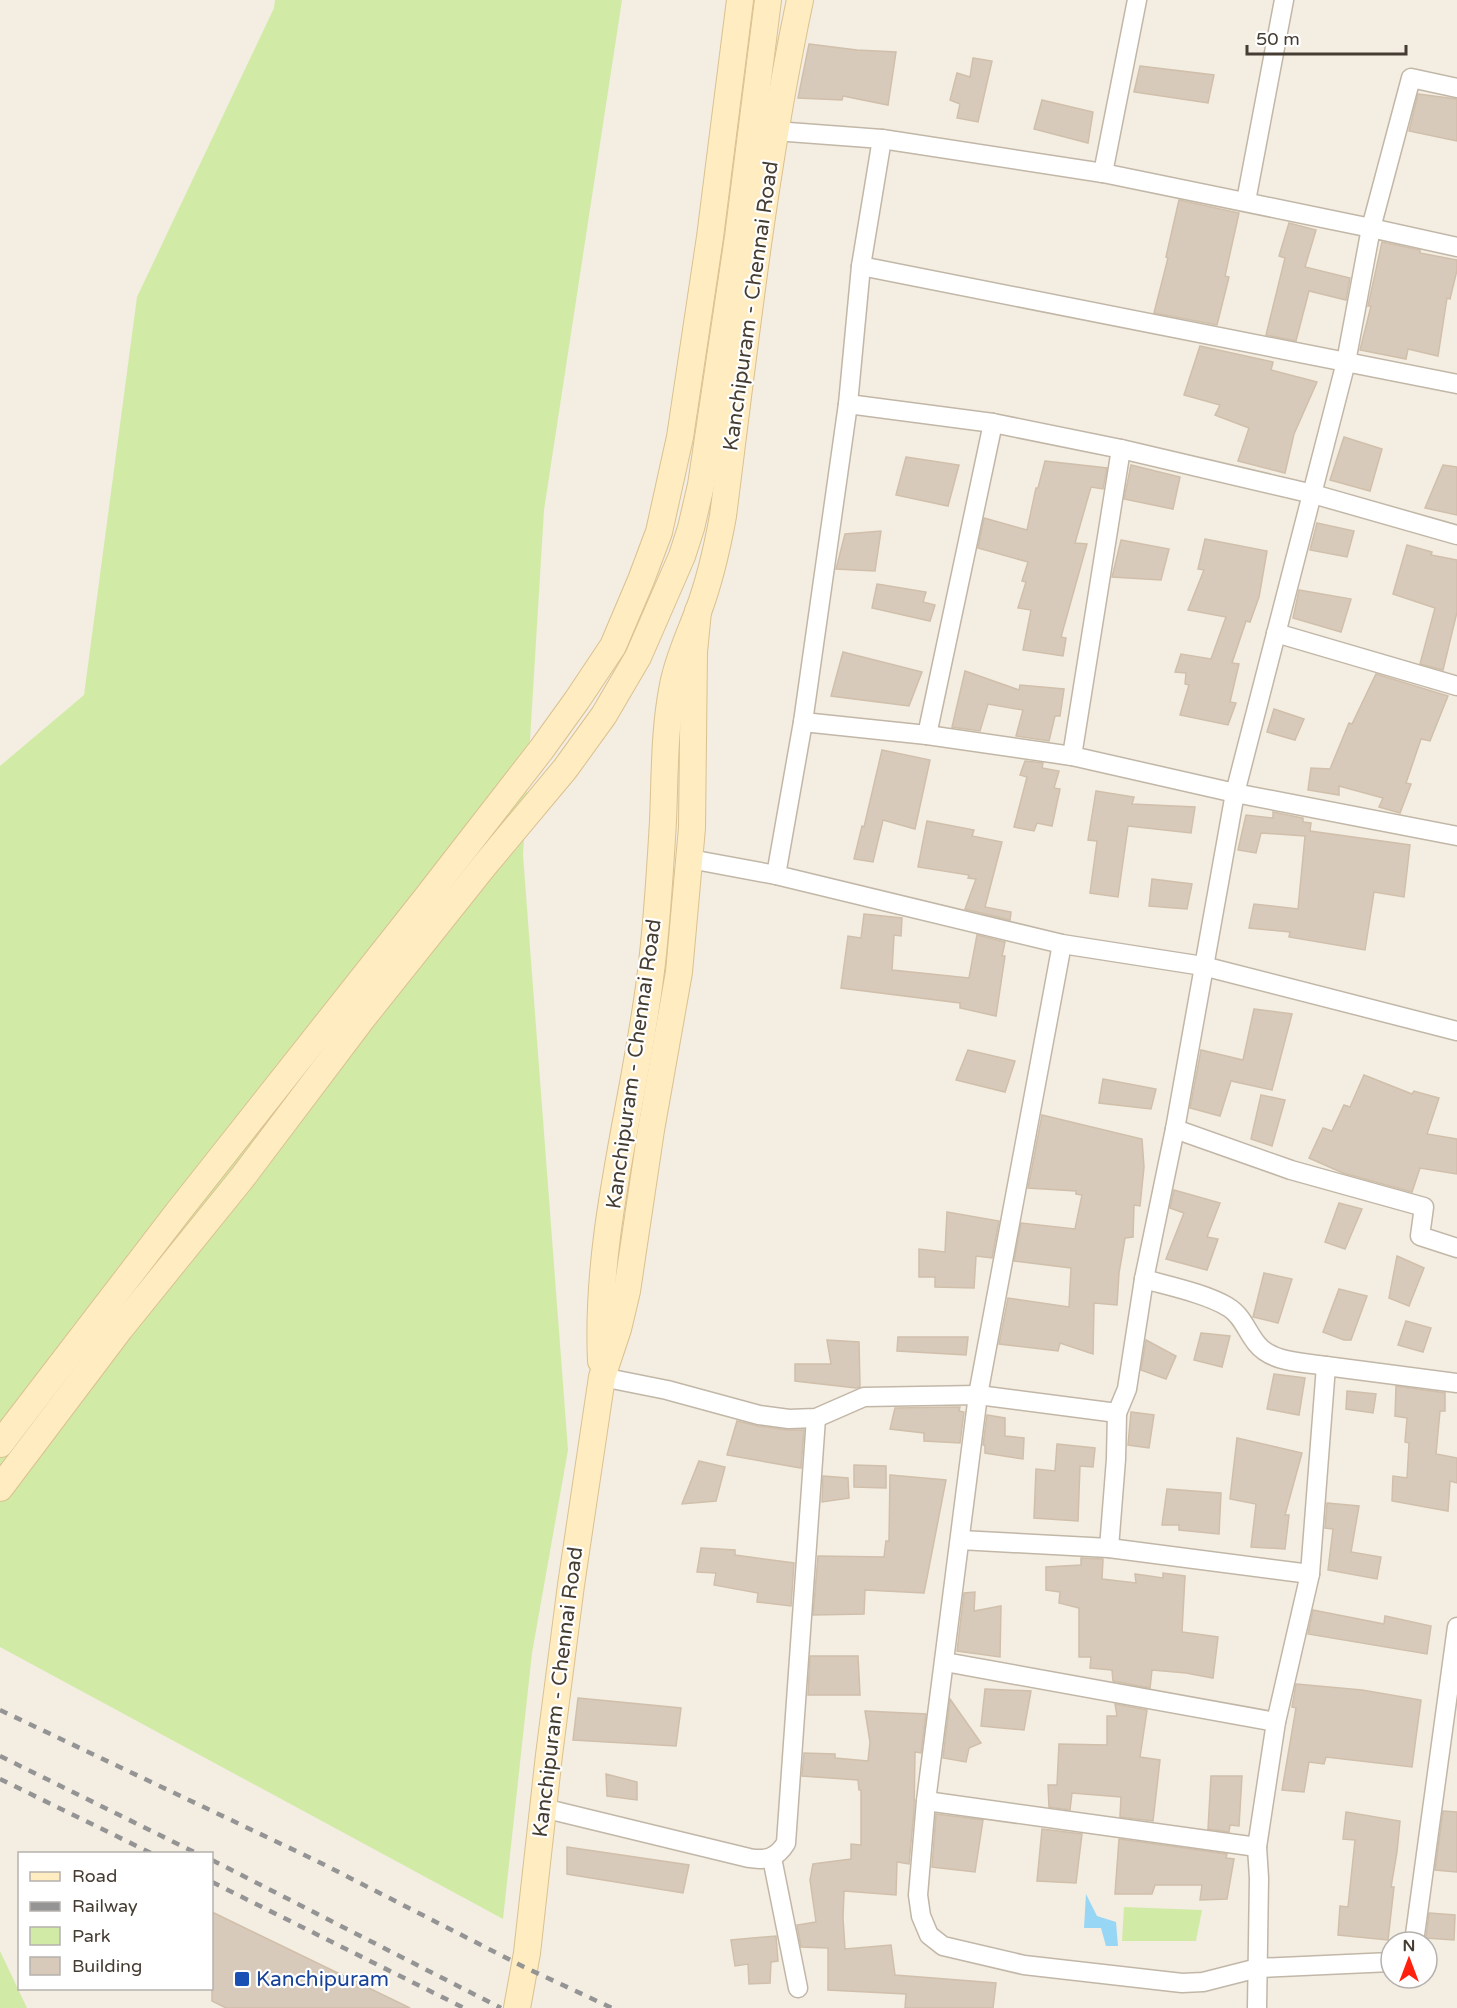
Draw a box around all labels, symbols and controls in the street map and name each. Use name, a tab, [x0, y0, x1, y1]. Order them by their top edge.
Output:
scale bar	[1247, 18, 1406, 56]
text: 50 m	[1256, 28, 1300, 50]
street label: Kanchipuram - Chennai Road	[718, 159, 784, 453]
street label: Kanchipuram - Chennai Road	[601, 917, 667, 1211]
street label: Kanchipuram - Chennai Road	[528, 1545, 588, 1839]
legend	[18, 1852, 213, 1990]
text: Road	[72, 1865, 117, 1887]
text: Railway	[72, 1895, 138, 1917]
text: Park	[72, 1925, 111, 1947]
north arrow	[1379, 1930, 1439, 1990]
text: N	[1403, 1936, 1415, 1956]
text: Building	[72, 1955, 142, 1977]
place label: Kanchipuram	[256, 1967, 389, 1992]
marker: Kanchipuram	[233, 1970, 251, 1988]

